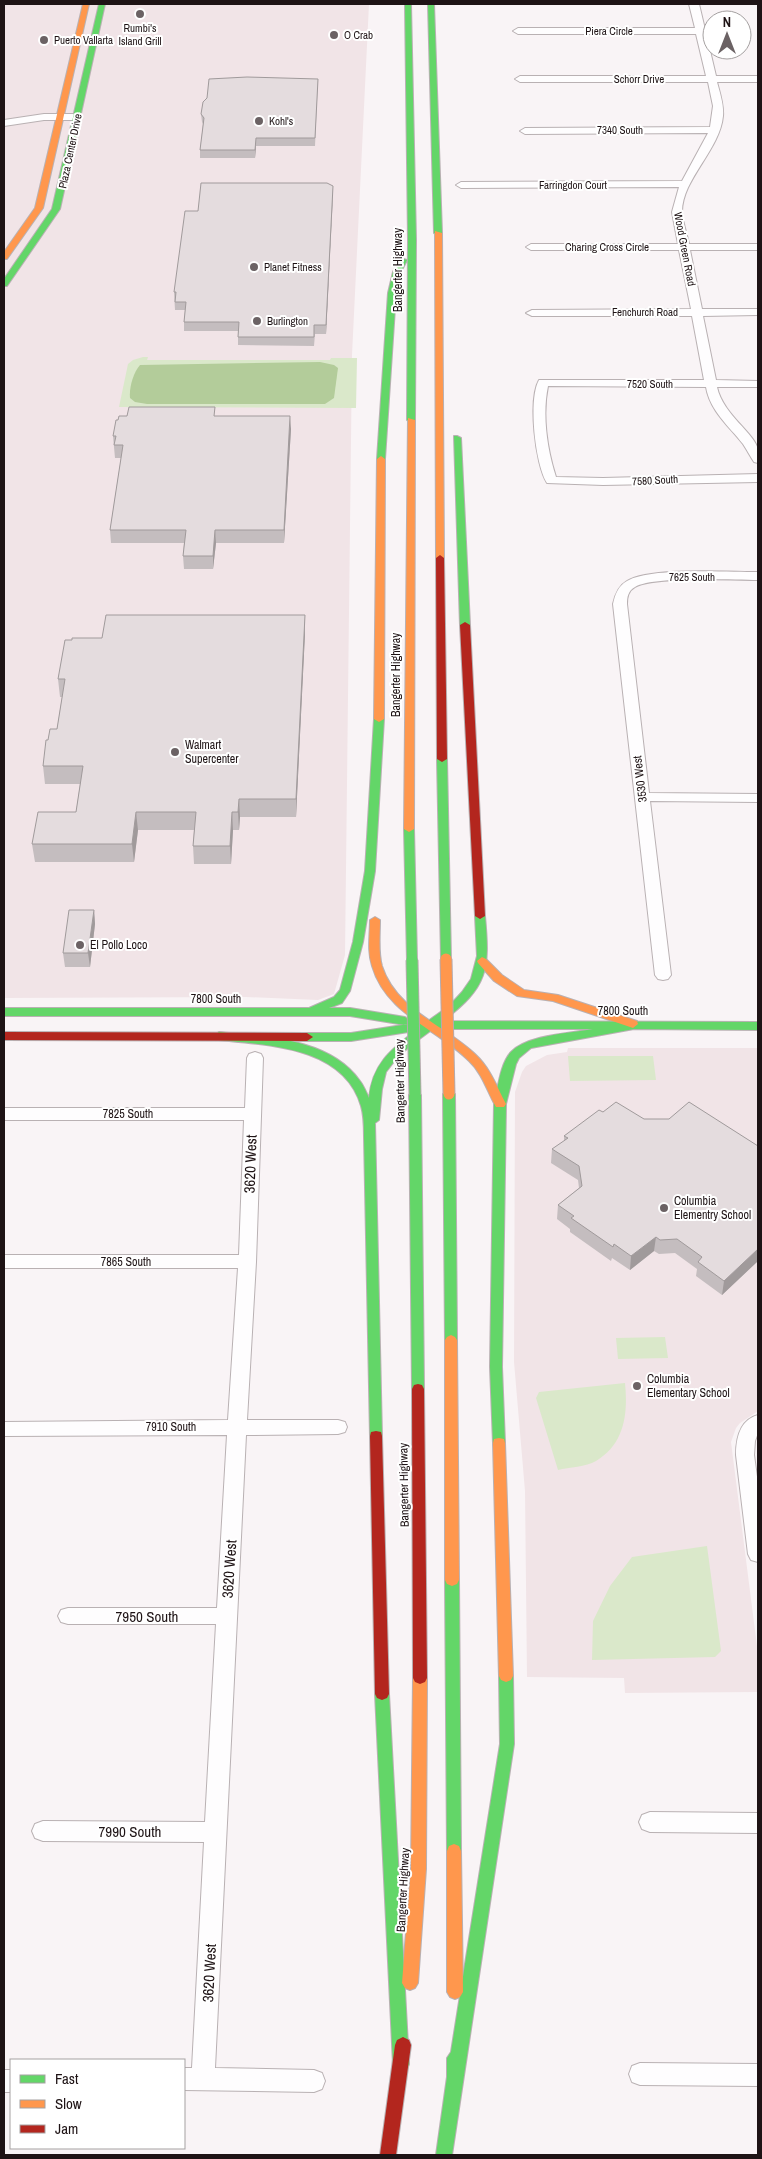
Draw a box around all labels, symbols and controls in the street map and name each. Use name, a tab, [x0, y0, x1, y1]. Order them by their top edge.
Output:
marker: Rumbi's Island Grill	[134, 8, 146, 20]
north arrow	[702, 10, 752, 60]
text: N	[723, 13, 731, 31]
place label: Rumbi's Island Grill	[118, 21, 162, 48]
street label: Piera Circle	[585, 24, 633, 38]
place label: O Crab	[344, 28, 373, 42]
marker: O Crab	[328, 29, 340, 41]
place label: Puerto Vallarta	[54, 33, 113, 47]
marker: Puerto Vallarta	[38, 34, 50, 46]
street label: Schorr Drive	[614, 72, 664, 86]
street label: Plaza Center Drive	[55, 112, 85, 190]
place label: Kohl's	[269, 114, 294, 128]
marker: Kohl's	[253, 115, 265, 127]
street label: 7340 South	[597, 123, 643, 137]
street label: Farringdon Court	[539, 178, 608, 192]
street label: Wood Green Road	[671, 211, 699, 287]
street label: Bangerter Highway	[390, 228, 406, 312]
street label: Charing Cross Circle	[565, 240, 649, 254]
place label: Planet Fitness	[264, 260, 322, 274]
marker: Planet Fitness	[248, 261, 260, 273]
street label: Fenchurch Road	[612, 305, 678, 319]
place label: Burlington	[267, 314, 308, 328]
marker: Burlington	[251, 315, 263, 327]
street label: 7520 South	[627, 377, 673, 391]
street label: 7580 South	[632, 472, 678, 488]
street label: 7625 South	[669, 570, 715, 584]
street label: Bangerter Highway	[388, 633, 404, 717]
place label: Walmart Supercenter	[185, 737, 239, 767]
marker: Walmart Supercenter	[169, 746, 181, 758]
street label: 3530 West	[629, 755, 651, 803]
place label: El Pollo Loco	[90, 937, 147, 953]
marker: El Pollo Loco	[74, 939, 86, 951]
street label: 7800 South	[191, 991, 241, 1007]
street label: 7800 South	[598, 1003, 648, 1019]
street label: Bangerter Highway	[391, 1039, 409, 1123]
street label: 7825 South	[103, 1106, 153, 1122]
street label: 3620 West	[238, 1134, 262, 1194]
place label: Columbia Elementry School	[674, 1193, 751, 1223]
marker: Columbia Elementry School	[658, 1202, 670, 1214]
street label: 7865 South	[101, 1254, 151, 1270]
place label: Columbia Elementary School	[647, 1371, 730, 1401]
marker: Columbia Elementary School	[631, 1380, 643, 1392]
street label: 7910 South	[146, 1419, 196, 1435]
street label: Bangerter Highway	[395, 1443, 413, 1527]
street label: 3620 West	[216, 1538, 242, 1599]
street label: 7950 South	[116, 1606, 178, 1627]
street label: 7990 South	[99, 1821, 161, 1842]
street label: Bangerter Highway	[393, 1847, 413, 1932]
street label: 3620 West	[197, 1943, 221, 2003]
legend	[10, 2059, 185, 2149]
text: Fast	[55, 2068, 79, 2089]
text: Slow	[55, 2093, 82, 2114]
text: Jam	[55, 2118, 78, 2139]

